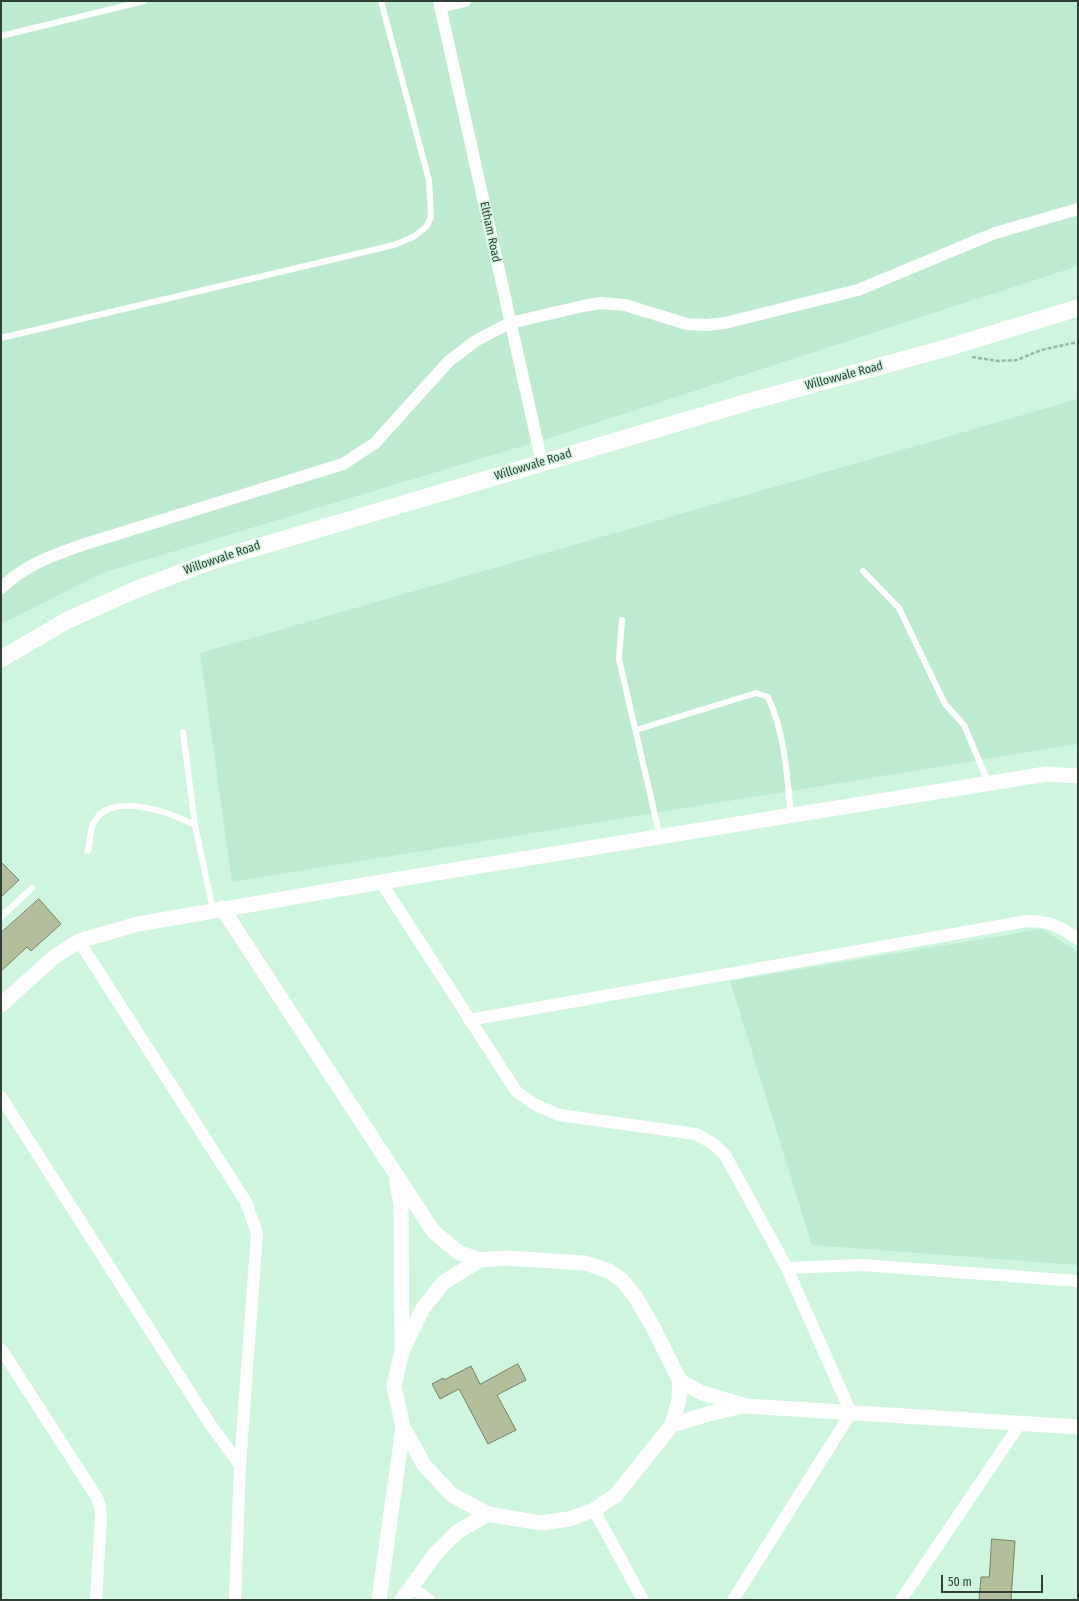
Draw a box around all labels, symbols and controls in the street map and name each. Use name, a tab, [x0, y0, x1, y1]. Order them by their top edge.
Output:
street label: Eltham Road	[477, 200, 503, 264]
street label: Willowvale Road	[803, 359, 885, 393]
street label: Willowvale Road	[493, 446, 573, 484]
street label: Willowvale Road	[182, 538, 262, 578]
scale bar	[943, 1567, 1045, 1593]
text: 50 m	[948, 1575, 972, 1589]

